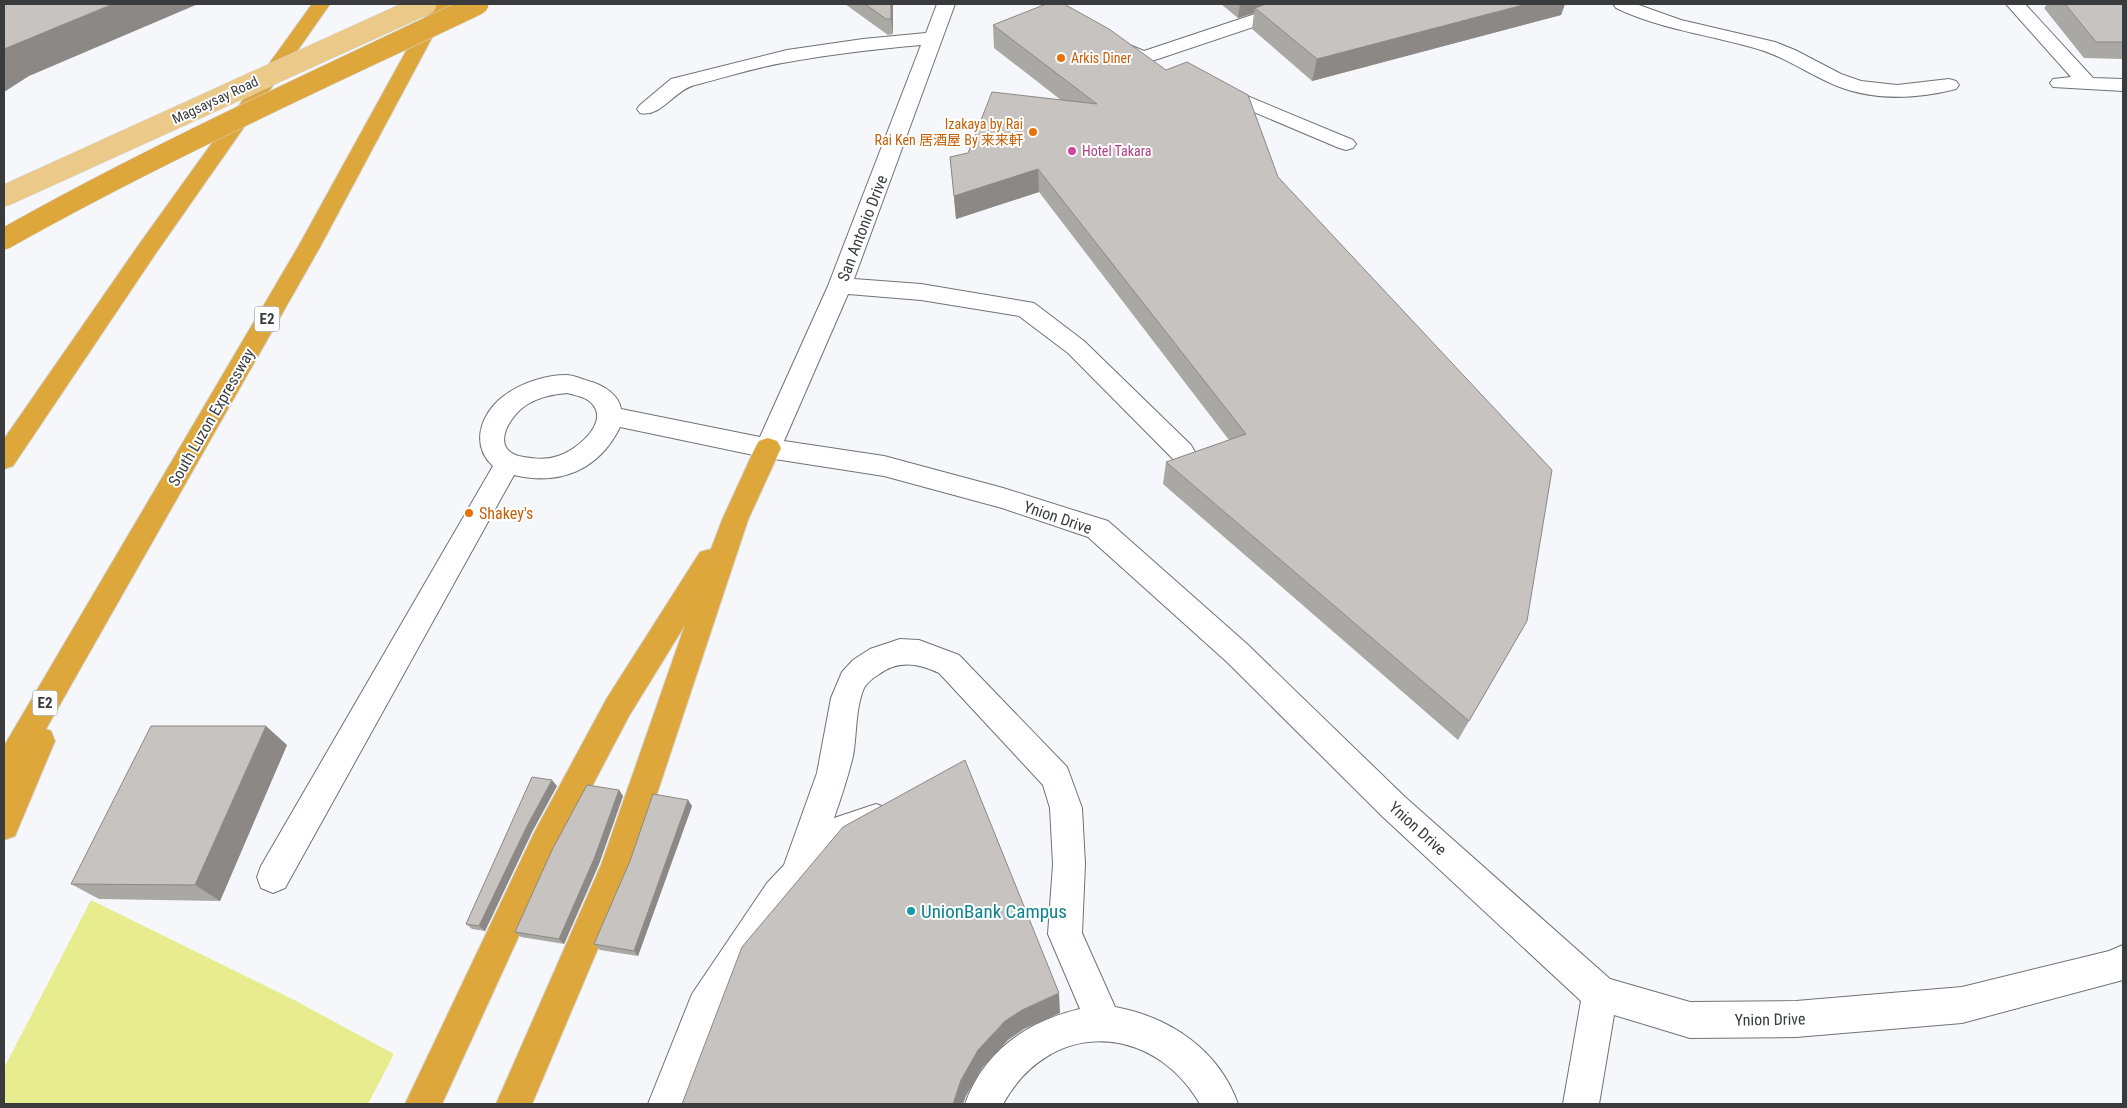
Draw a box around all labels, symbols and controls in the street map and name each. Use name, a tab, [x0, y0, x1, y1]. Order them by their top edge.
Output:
place label: Arkis Diner	[1071, 50, 1131, 66]
marker: Arkis Diner	[1055, 52, 1067, 64]
street label: Magsaysay Road	[169, 73, 261, 127]
place label: Izakaya by Rai Rai Ken 居酒屋 By 来来軒	[875, 116, 1023, 148]
marker: Izakaya by Rai Rai Ken 居酒屋 By 来来軒	[1027, 126, 1039, 138]
place label: Hotel Takara	[1082, 143, 1152, 159]
marker: Hotel Takara	[1066, 145, 1078, 157]
street label: San Antonio Drive	[834, 172, 891, 284]
road number: E2	[254, 306, 280, 332]
street label: South Luzon Expressway	[164, 345, 259, 489]
street label: Ynion Drive	[1021, 497, 1094, 538]
place label: Shakey's	[479, 504, 533, 523]
marker: Shakey's	[463, 507, 475, 519]
road number: E2	[32, 690, 58, 716]
street label: Ynion Drive	[1385, 798, 1450, 859]
place label: UnionBank Campus	[921, 900, 1067, 923]
marker: UnionBank Campus	[905, 905, 917, 917]
street label: Ynion Drive	[1734, 1009, 1806, 1030]

